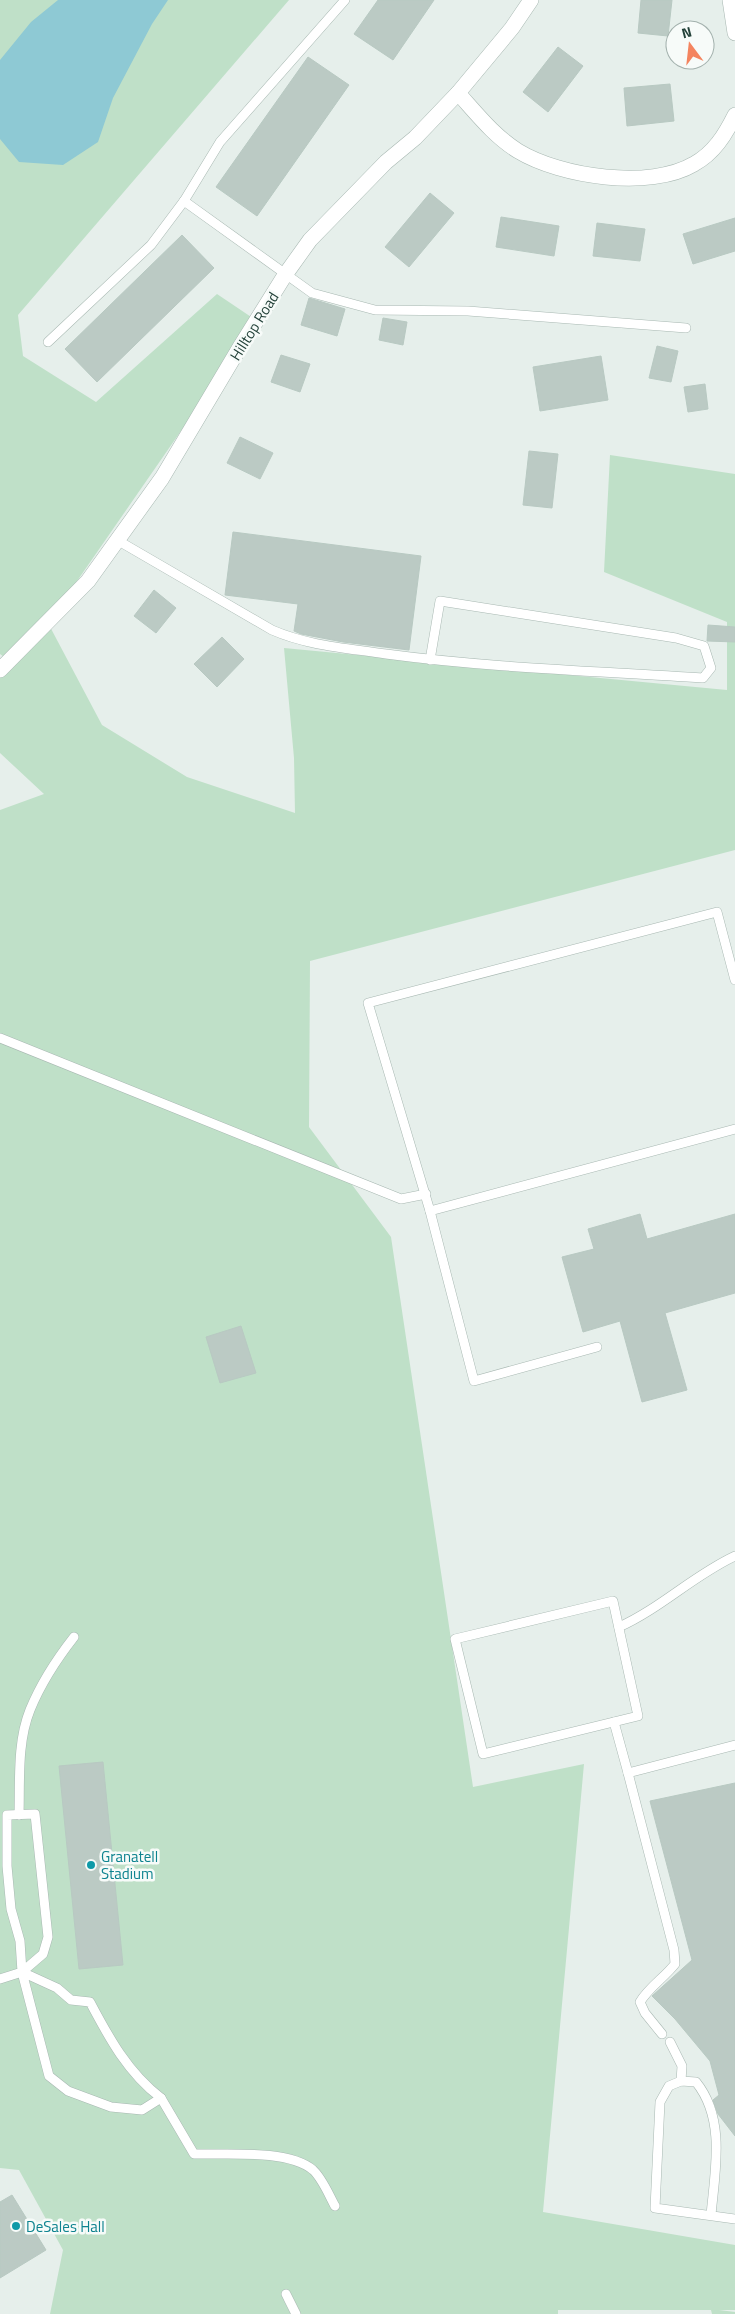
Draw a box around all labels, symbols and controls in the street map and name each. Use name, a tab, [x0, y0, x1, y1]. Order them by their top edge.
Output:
north arrow	[665, 20, 715, 70]
text: N	[679, 21, 694, 43]
street label: Hilltop Road	[224, 287, 284, 365]
place label: Granatell Stadium	[101, 1845, 158, 1885]
marker: Granatell Stadium	[85, 1859, 97, 1871]
place label: DeSales Hall	[26, 2215, 105, 2238]
marker: DeSales Hall	[10, 2220, 22, 2232]

